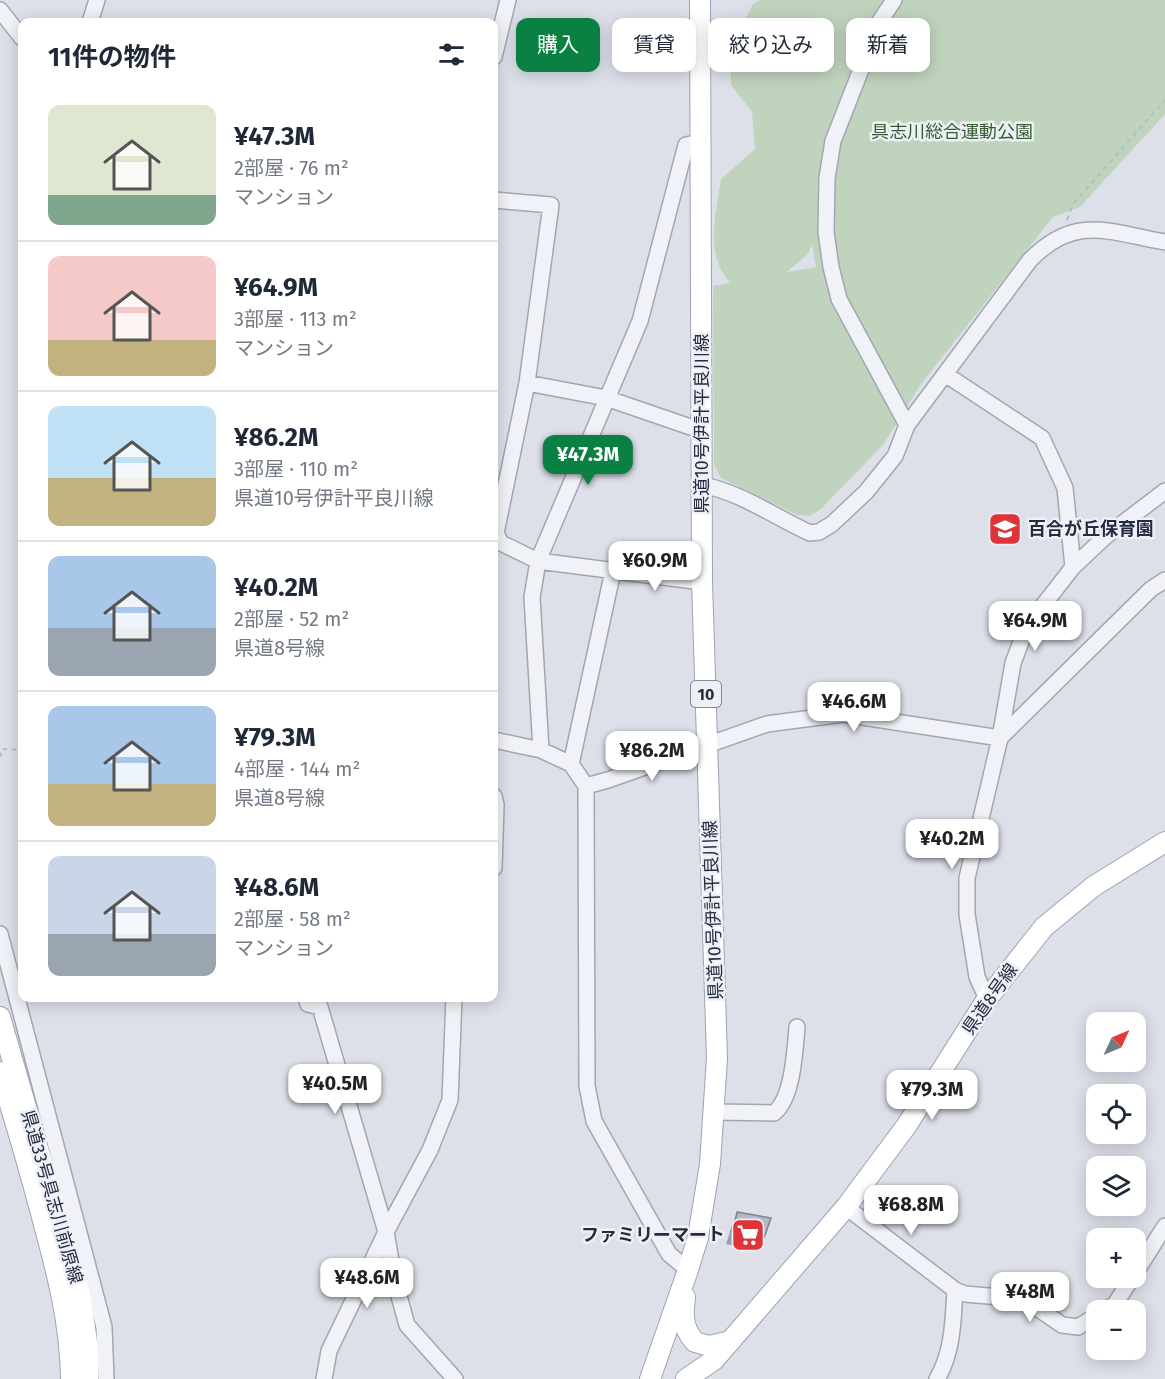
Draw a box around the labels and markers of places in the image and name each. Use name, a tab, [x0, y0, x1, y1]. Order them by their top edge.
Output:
pin: ¥47.3M	[539, 435, 637, 486]
school or university icon: 百合が丘保育園	[987, 511, 1023, 547]
place label: 百合が丘保育園	[1028, 518, 1154, 540]
pin: ¥60.9M	[606, 541, 704, 592]
pin: ¥64.9M	[986, 601, 1084, 652]
pin: ¥46.6M	[805, 682, 903, 733]
pin: ¥86.2M	[603, 731, 701, 782]
pin: ¥40.2M	[903, 819, 1001, 870]
pin: ¥40.5M	[286, 1064, 384, 1115]
pin: ¥79.3M	[883, 1070, 981, 1121]
pin: ¥68.8M	[862, 1185, 960, 1236]
supermarket icon: ファミリーマート	[730, 1217, 766, 1253]
place label: ファミリーマート	[581, 1224, 725, 1246]
pin: ¥48.6M	[318, 1258, 416, 1309]
pin: ¥48M	[994, 1272, 1066, 1323]

